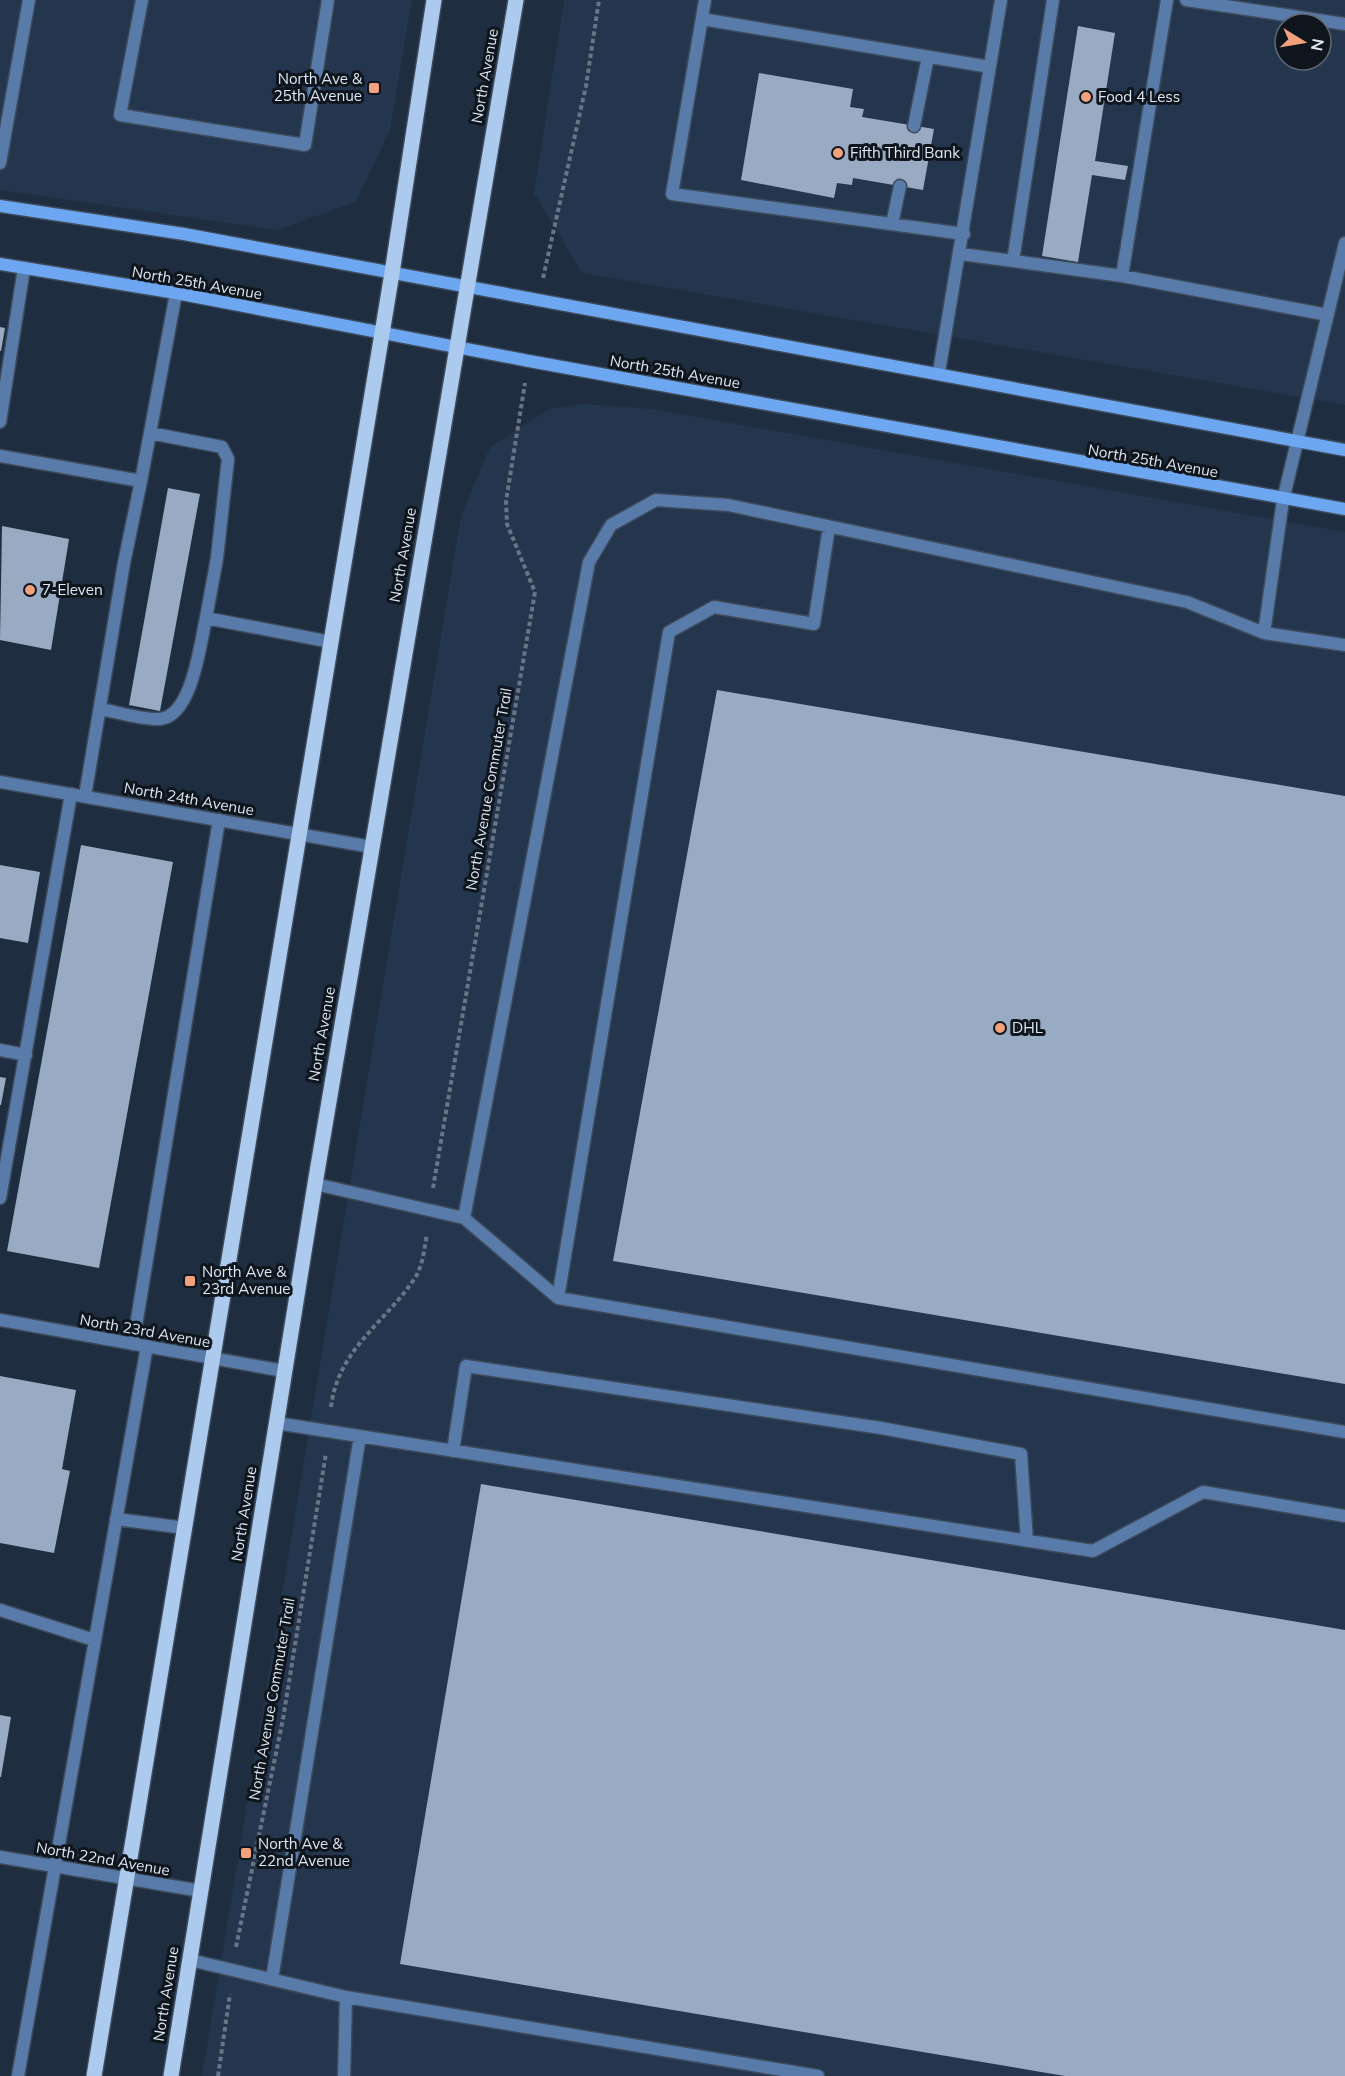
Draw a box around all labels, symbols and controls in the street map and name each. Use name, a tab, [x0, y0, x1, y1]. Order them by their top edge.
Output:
north arrow	[1273, 12, 1333, 72]
street label: North Avenue	[467, 27, 502, 125]
text: N	[1307, 37, 1329, 53]
place label: North Ave & 25th Avenue	[274, 69, 363, 105]
marker: North Ave & 25th Avenue	[367, 81, 381, 95]
place label: Food 4 Less	[1098, 87, 1180, 106]
marker: Food 4 Less	[1079, 90, 1093, 104]
place label: Fifth Third Bank	[850, 143, 960, 162]
marker: Fifth Third Bank	[831, 146, 845, 160]
street label: North 25th Avenue	[131, 262, 264, 303]
street label: North 25th Avenue	[609, 351, 742, 392]
street label: North 25th Avenue	[1087, 440, 1220, 481]
street label: North Avenue	[385, 506, 420, 604]
place label: 7-Eleven	[42, 580, 103, 599]
marker: 7-Eleven	[23, 583, 37, 597]
street label: North Avenue Commuter Trail	[461, 686, 516, 892]
street label: North 24th Avenue	[123, 778, 256, 819]
street label: North Avenue	[304, 985, 339, 1083]
place label: DHL	[1012, 1018, 1043, 1037]
marker: DHL	[993, 1021, 1007, 1035]
place label: North Ave & 23rd Avenue	[202, 1262, 291, 1298]
marker: North Ave & 23rd Avenue	[183, 1274, 197, 1288]
street label: North 23rd Avenue	[78, 1310, 212, 1351]
street label: North Avenue	[227, 1465, 260, 1563]
street label: North Avenue Commuter Trail	[244, 1596, 299, 1802]
place label: North Ave & 22nd Avenue	[258, 1834, 350, 1870]
street label: North 22nd Avenue	[35, 1837, 171, 1880]
marker: North Ave & 22nd Avenue	[239, 1846, 253, 1860]
street label: North Avenue	[149, 1945, 182, 2043]

